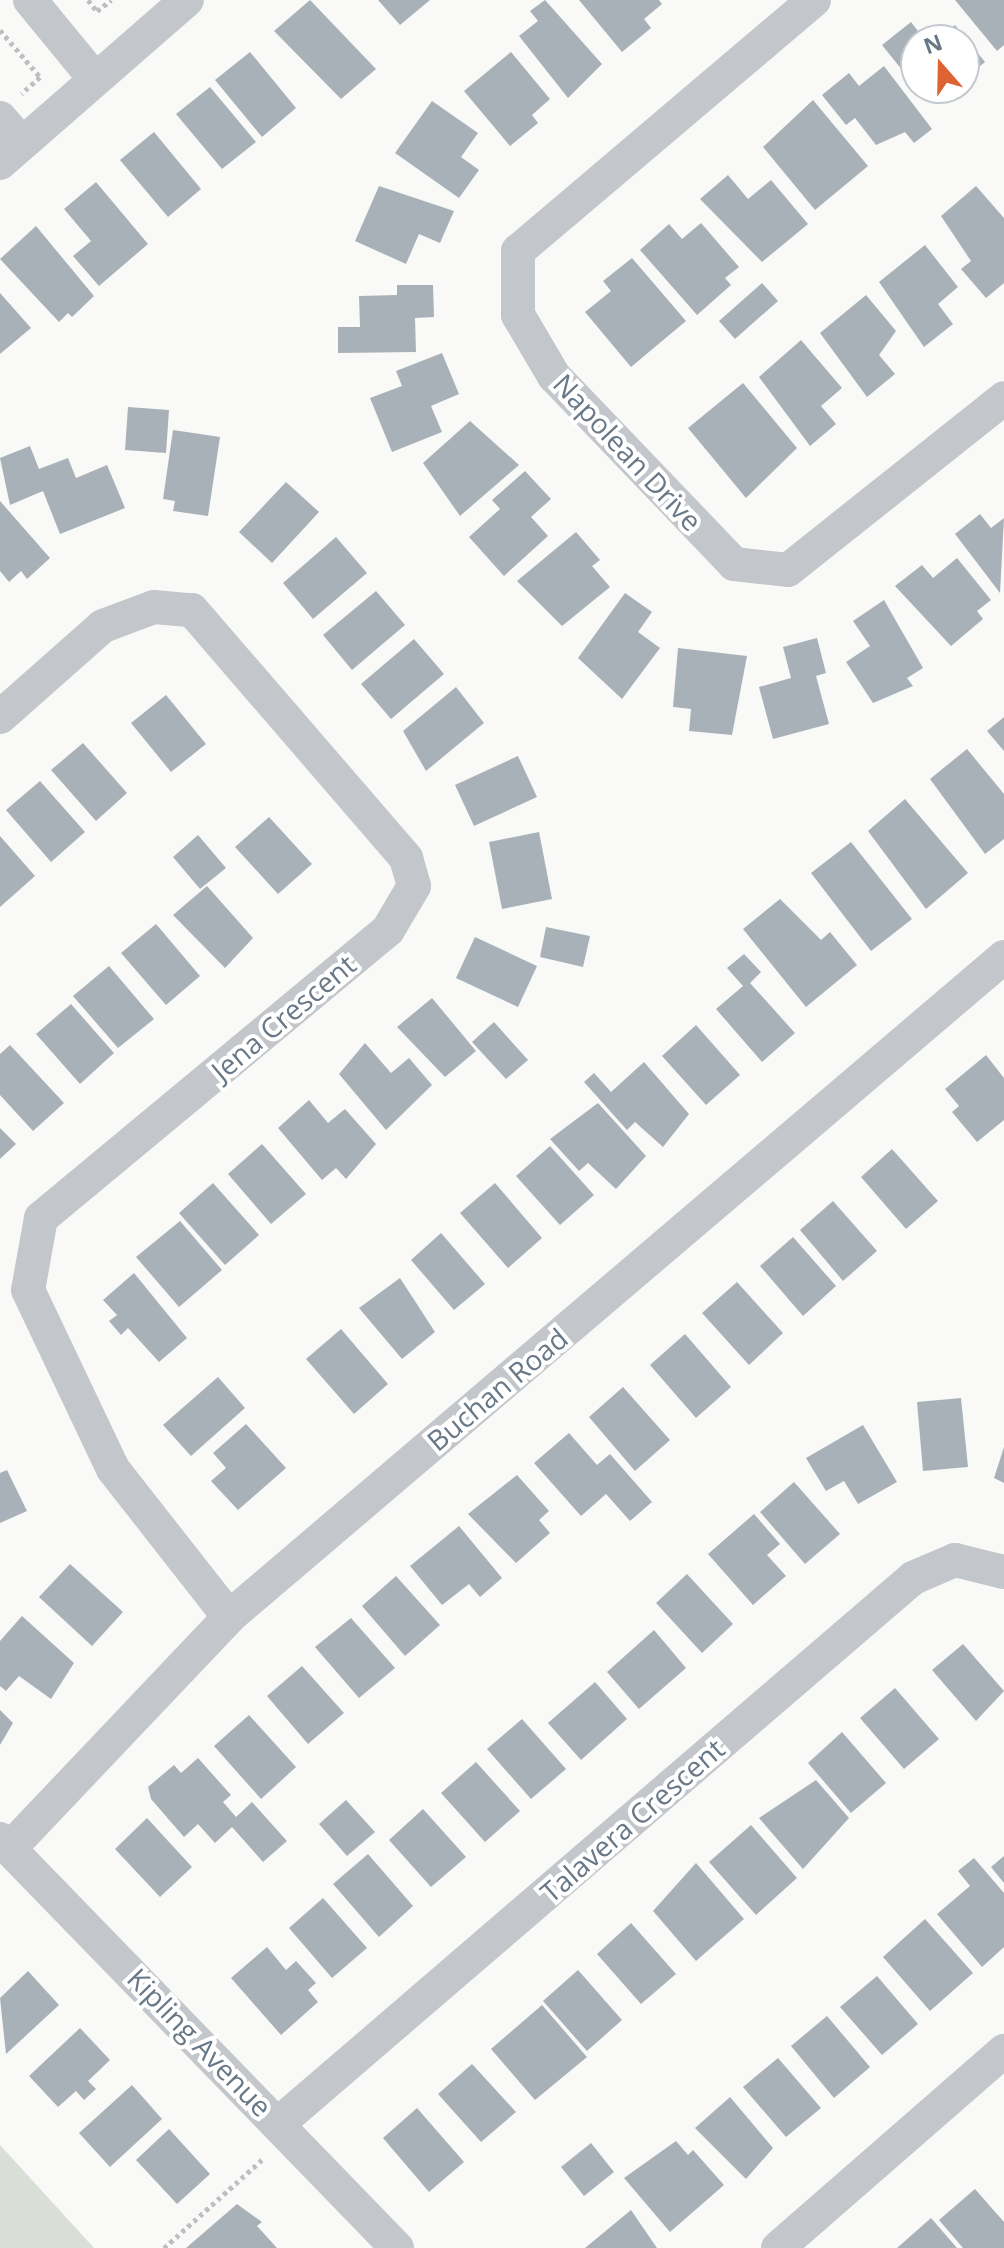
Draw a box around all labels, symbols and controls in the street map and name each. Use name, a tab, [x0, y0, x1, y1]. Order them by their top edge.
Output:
north arrow	[900, 24, 980, 104]
text: N	[919, 26, 946, 60]
street label: Napolean Drive	[547, 367, 709, 537]
street label: Jena Crescent	[204, 947, 362, 1087]
street label: Buchan Road	[420, 1321, 574, 1457]
street label: Talavera Crescent	[533, 1731, 731, 1909]
street label: Kipling Avenue	[121, 1961, 279, 2123]

